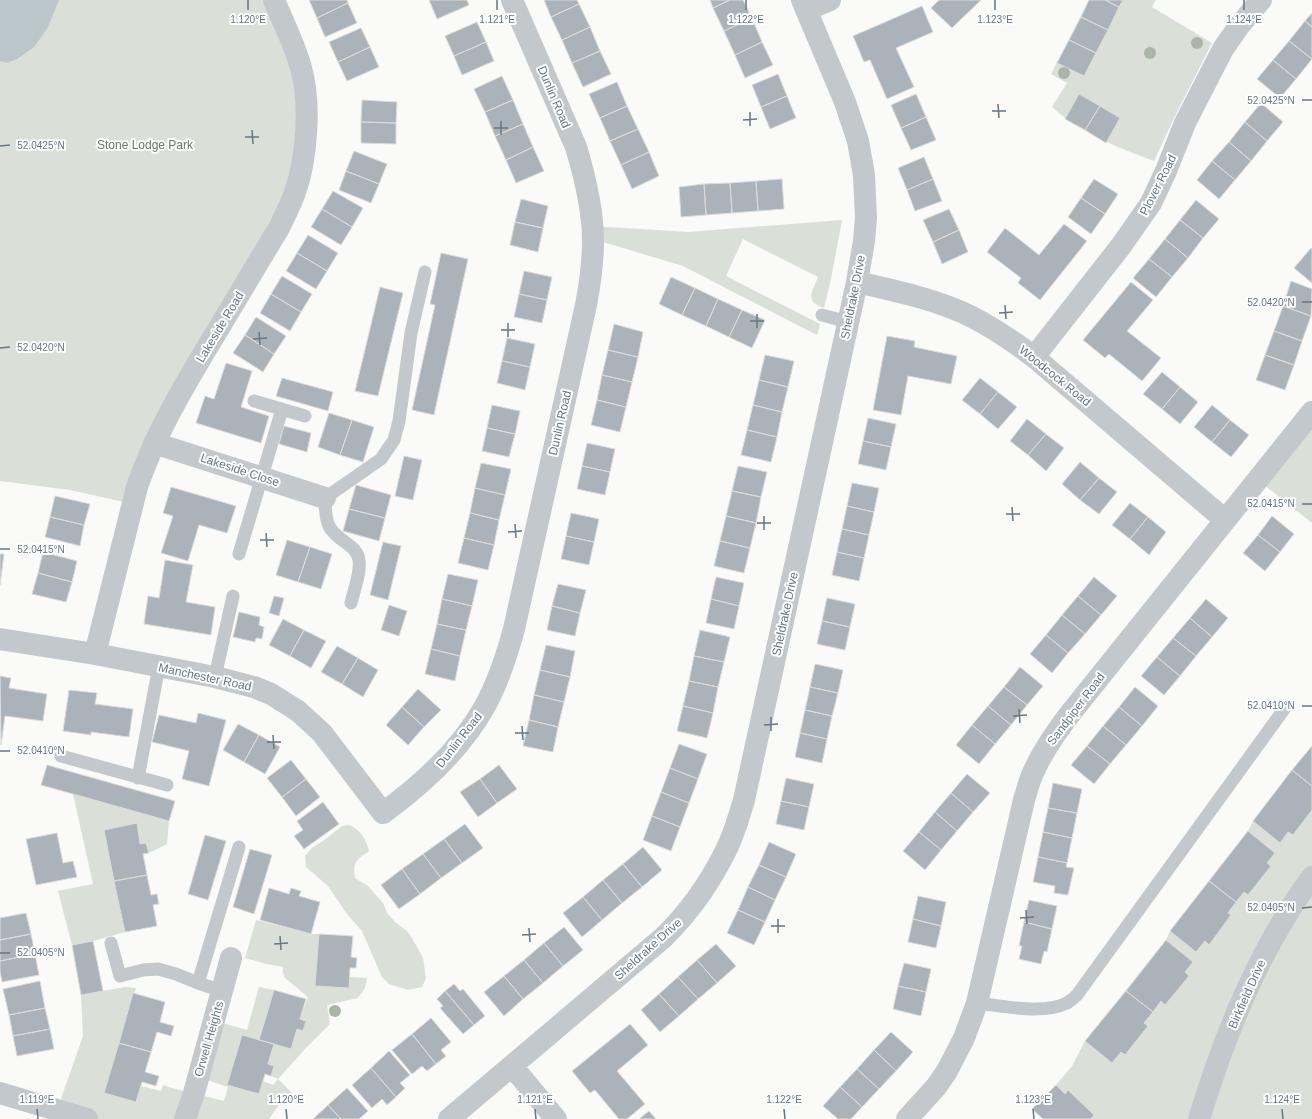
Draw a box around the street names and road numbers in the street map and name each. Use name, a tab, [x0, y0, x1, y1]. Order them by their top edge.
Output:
street label: Dunlin Road	[535, 64, 573, 130]
street label: Plover Road	[1137, 152, 1179, 218]
street label: Sheldrake Drive	[838, 253, 868, 340]
street label: Lakeside Road	[193, 289, 247, 365]
street label: Woodcock Road	[1016, 343, 1094, 409]
street label: Dunlin Road	[546, 389, 574, 457]
street label: Lakeside Close	[199, 451, 281, 489]
street label: Sheldrake Drive	[769, 570, 801, 657]
street label: Manchester Road	[157, 660, 253, 694]
street label: Sandpiper Road	[1044, 670, 1108, 748]
street label: Dunlin Road	[433, 710, 485, 770]
street label: Sheldrake Drive	[612, 915, 685, 983]
street label: Birkfield Drive	[1226, 957, 1269, 1031]
street label: Orwell Heights	[192, 1000, 226, 1078]

